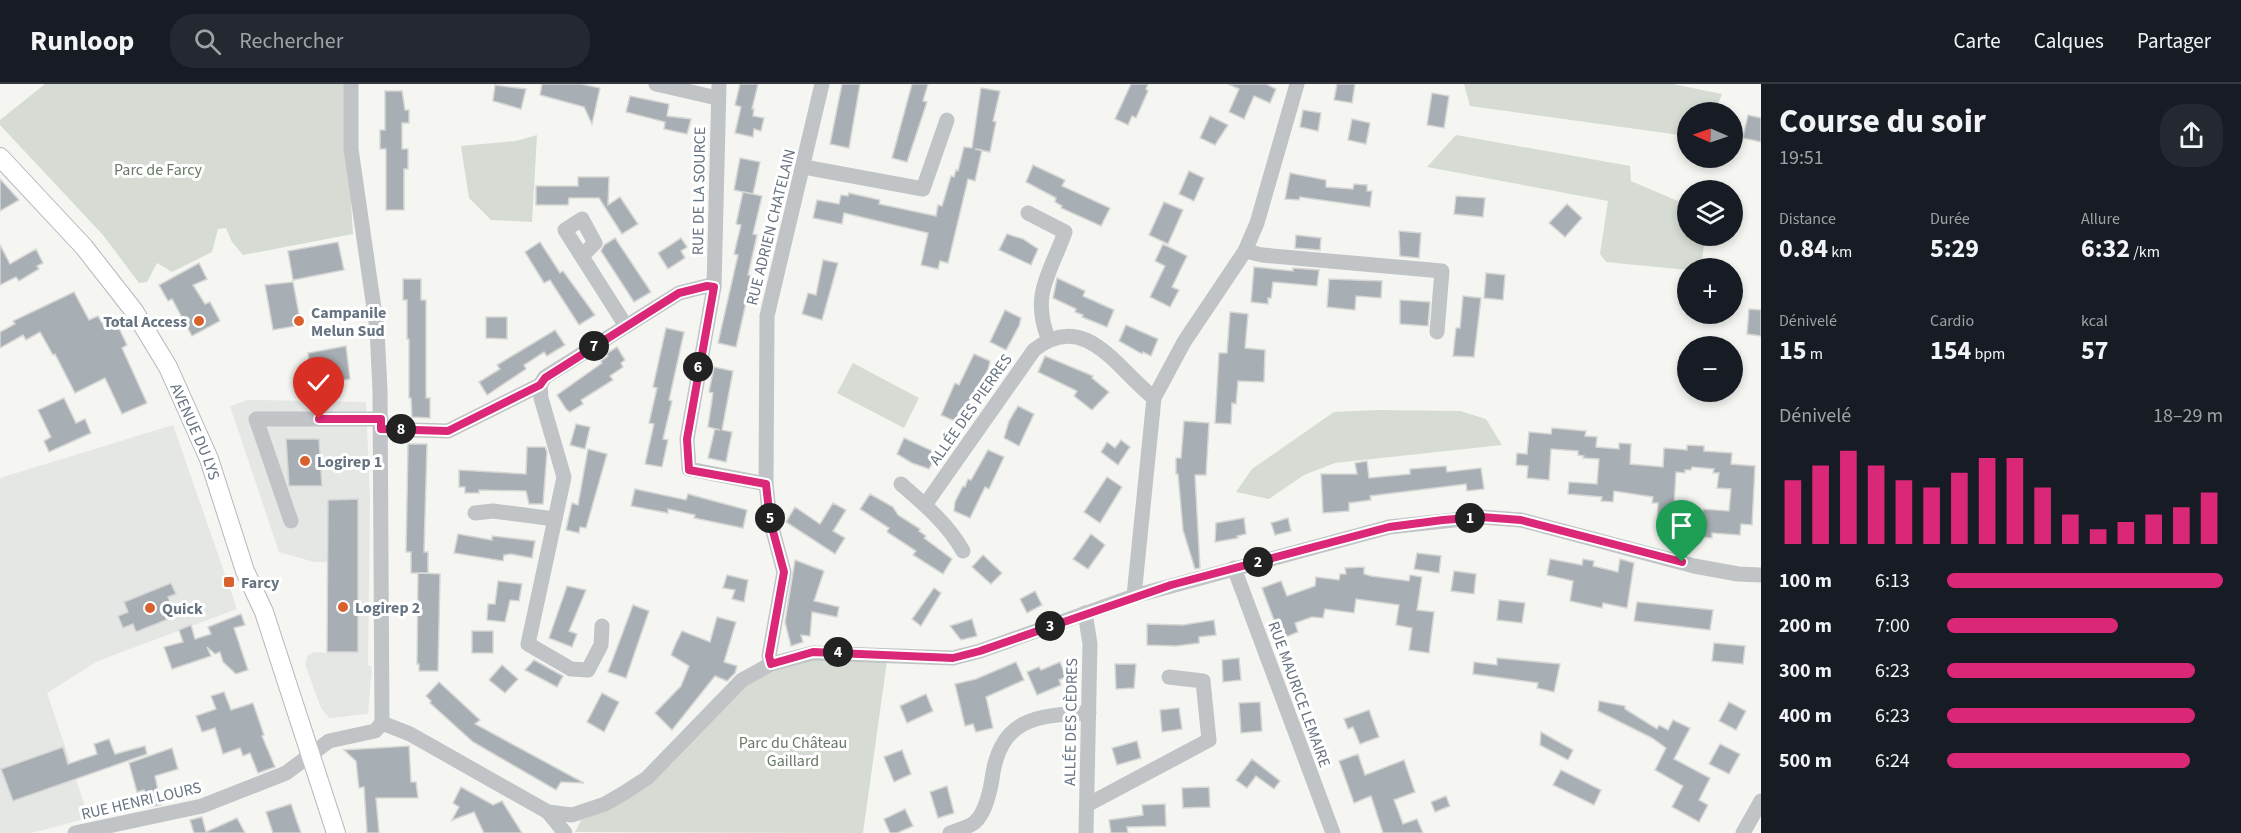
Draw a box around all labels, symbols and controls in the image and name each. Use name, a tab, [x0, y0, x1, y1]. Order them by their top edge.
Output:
search box	[170, 14, 590, 68]
text: Runloop	[30, 21, 134, 61]
icon: search	[191, 25, 224, 58]
text: Rechercher	[239, 25, 343, 57]
text: Carte	[1954, 26, 2001, 56]
text: Calques	[2034, 26, 2104, 56]
text: Partager	[2137, 26, 2211, 56]
text: Course du soir	[1779, 98, 1986, 145]
north arrow	[1677, 102, 1743, 168]
map controls	[1677, 102, 1743, 402]
button: share	[2160, 104, 2223, 167]
street label: RUE DE LA SOURCE	[687, 127, 711, 255]
text: 19:51	[1779, 144, 1824, 172]
street label: RUE ADRIEN CHATELAIN	[741, 147, 801, 308]
park label: Parc de Farcy	[114, 159, 203, 181]
button: layers	[1677, 180, 1743, 246]
text: Distance	[1779, 208, 1836, 230]
text: Durée	[1930, 208, 1970, 230]
text: Allure	[2081, 208, 2120, 230]
text: 0.84	[1779, 230, 1828, 267]
text: 5:29	[1930, 230, 1979, 267]
text: 6:32	[2081, 230, 2130, 267]
text: km	[1828, 241, 1852, 263]
text: /km	[2130, 241, 2160, 263]
button: +	[1677, 258, 1743, 324]
place label: Campanile Melun Sud	[311, 302, 386, 342]
text: Dénivelé	[1779, 310, 1837, 332]
text: Cardio	[1930, 310, 1974, 332]
text: kcal	[2081, 310, 2108, 332]
place label: Total Access	[103, 311, 187, 333]
marker: Total Access	[192, 314, 206, 328]
marker: Campanile Melun Sud	[292, 314, 306, 328]
pin: 7	[579, 331, 609, 361]
text: 15	[1779, 332, 1806, 369]
text: 154	[1930, 332, 1971, 369]
text: 57	[2081, 332, 2108, 369]
text: 7	[590, 335, 598, 357]
button: −	[1677, 336, 1743, 402]
text: m	[1806, 343, 1823, 365]
text: bpm	[1971, 343, 2005, 365]
street label: ALLÉE DES PIERRES	[924, 350, 1017, 470]
pin: 6	[683, 352, 713, 382]
text: 6	[694, 356, 702, 378]
pin	[293, 357, 344, 419]
icon: check	[302, 366, 335, 399]
street label: AVENUE DU LYS	[165, 380, 225, 483]
text: Dénivelé	[1779, 402, 1851, 430]
text: 18–29 m	[2153, 402, 2223, 430]
pin: 8	[386, 414, 416, 444]
text: 8	[397, 418, 405, 440]
place label: Logirep 1	[317, 451, 382, 473]
marker: Logirep 1	[298, 454, 312, 468]
pin	[1656, 500, 1707, 562]
pin: 5	[755, 503, 785, 533]
pin: 1	[1455, 503, 1485, 533]
text: 5	[766, 507, 774, 529]
text: 1	[1466, 507, 1474, 529]
icon: arrive	[1665, 509, 1698, 542]
pin: 2	[1243, 547, 1273, 577]
text: 2	[1254, 551, 1262, 573]
text: 100 m	[1779, 567, 1832, 595]
text: 6:13	[1875, 567, 1910, 595]
place label: Farcy	[241, 572, 280, 594]
marker: Farcy	[222, 575, 236, 589]
place label: Logirep 2	[355, 597, 420, 619]
place label: Quick	[162, 598, 203, 620]
marker: Logirep 2	[336, 600, 350, 614]
marker: Quick	[143, 601, 157, 615]
pin: 3	[1035, 611, 1065, 641]
text: 200 m	[1779, 612, 1832, 640]
text: 7:00	[1875, 612, 1910, 640]
text: 3	[1046, 615, 1054, 637]
street label: RUE MAURICE LEMAIRE	[1262, 618, 1336, 770]
pin: 4	[823, 637, 853, 667]
text: 4	[834, 641, 842, 663]
text: 300 m	[1779, 657, 1832, 685]
text: 6:23	[1875, 657, 1910, 685]
street label: ALLÉE DES CÈDRES	[1059, 658, 1083, 786]
text: 400 m	[1779, 702, 1832, 730]
text: 6:23	[1875, 702, 1910, 730]
park label: Parc du Château Gaillard	[739, 732, 847, 772]
text: 500 m	[1779, 747, 1832, 775]
text: 6:24	[1875, 747, 1910, 775]
street label: RUE HENRI LOURS	[79, 776, 203, 825]

